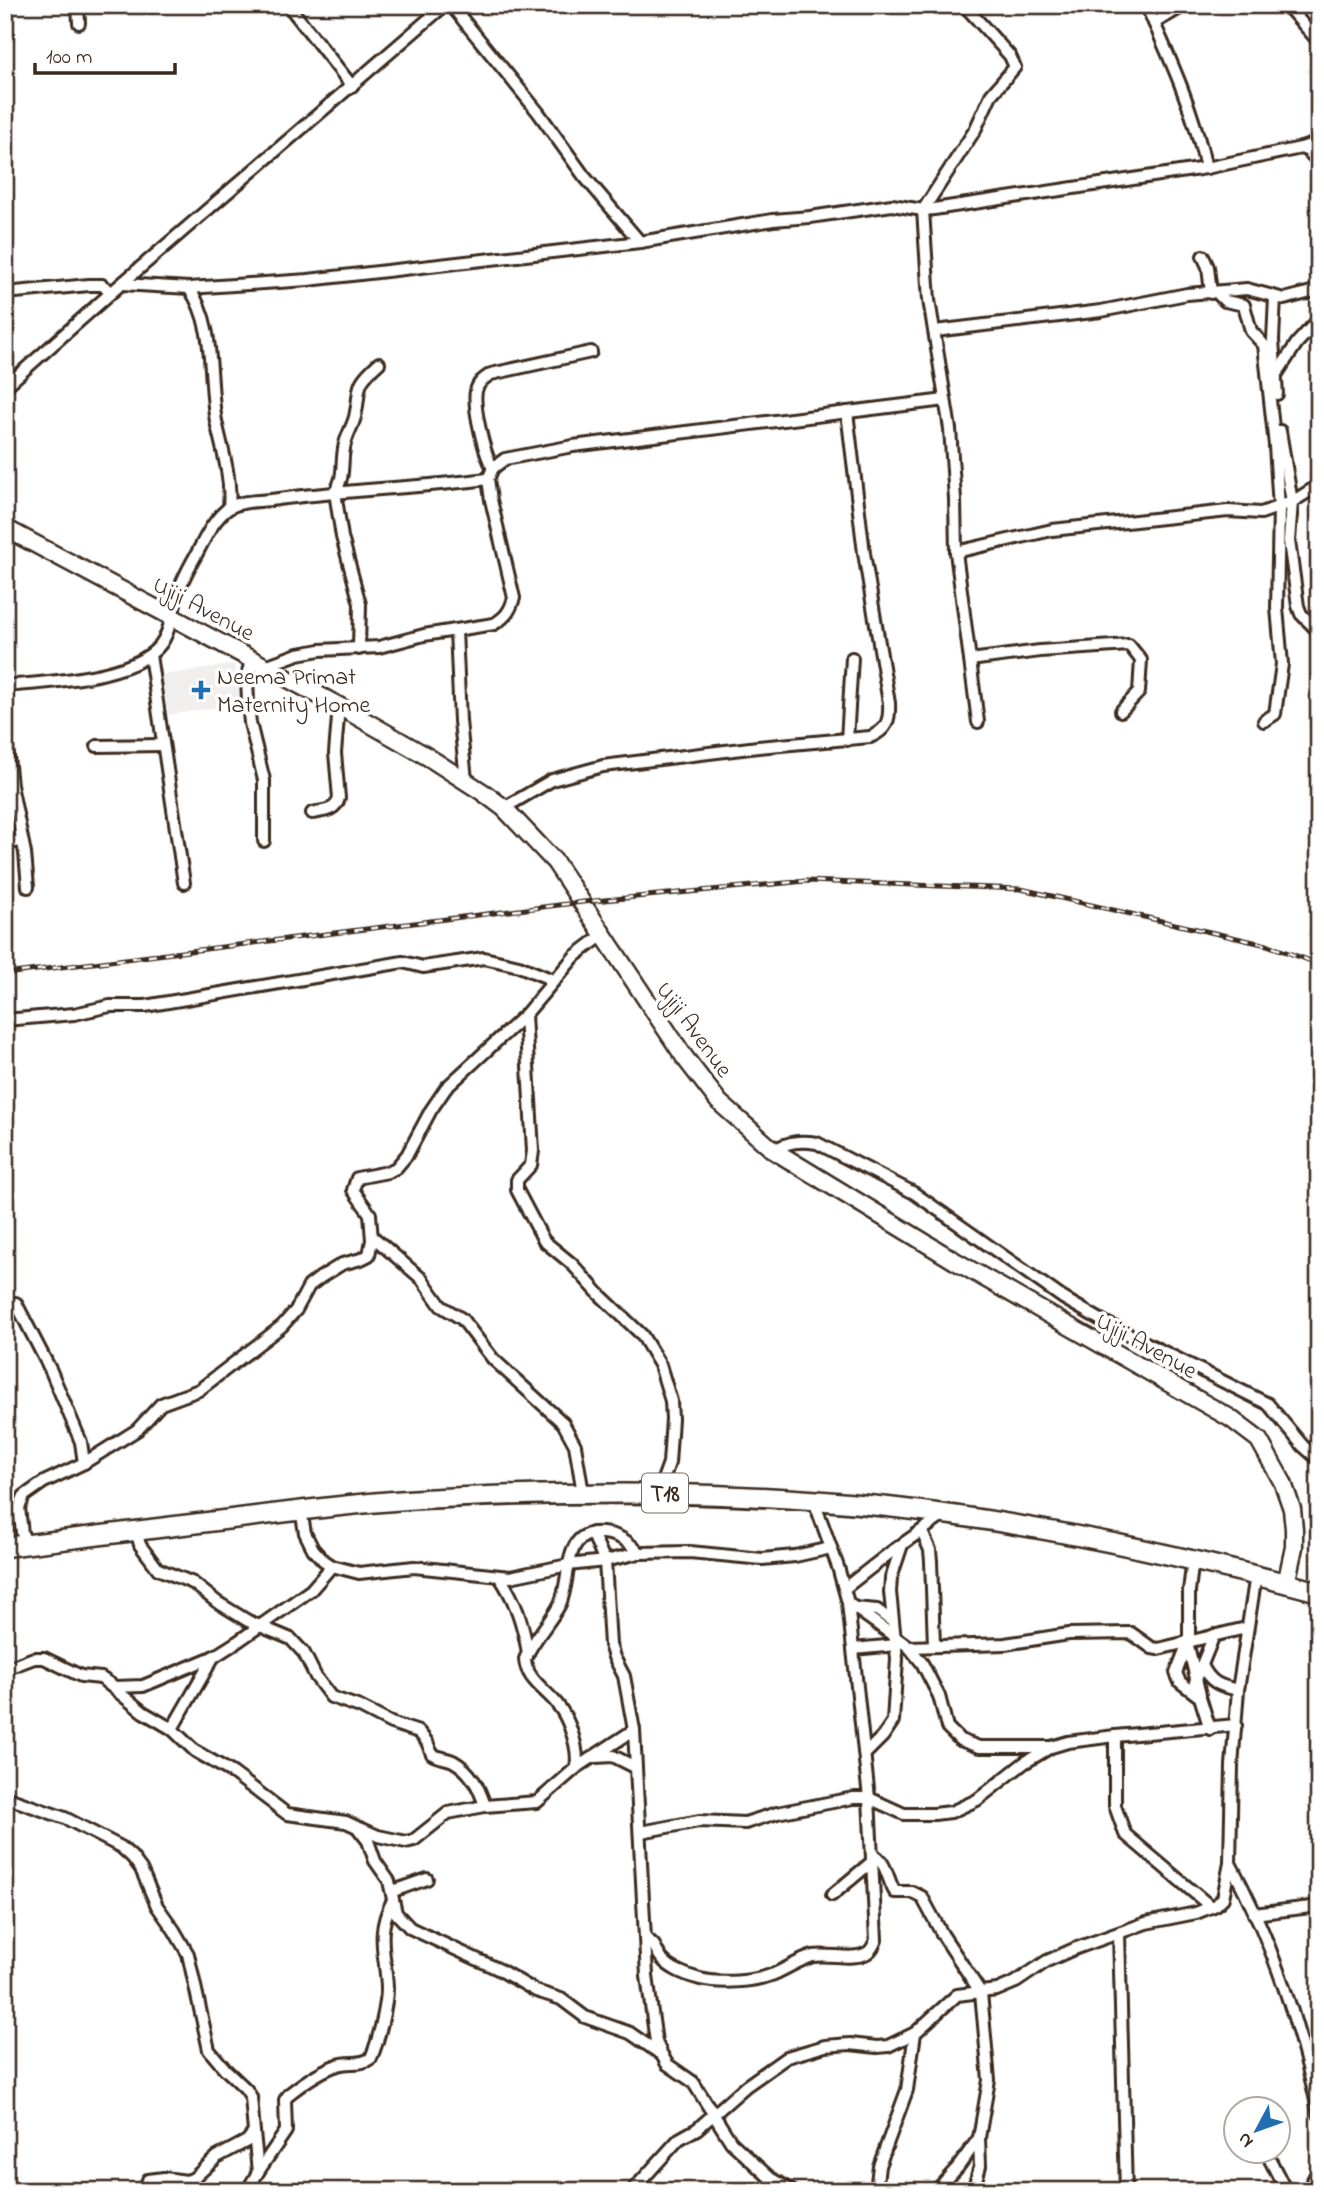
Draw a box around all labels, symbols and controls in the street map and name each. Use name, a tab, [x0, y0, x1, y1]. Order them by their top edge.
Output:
scale bar	[35, 32, 175, 76]
text: 100 m	[46, 43, 92, 73]
street label: Ujiji Avenue	[146, 569, 260, 652]
place label: Neema Primat Maternity Home	[217, 661, 370, 725]
marker: Neema Primat Maternity Home	[191, 680, 211, 700]
street label: Ujiji Avenue	[646, 975, 740, 1086]
street label: Ujiji Avenue	[1089, 1305, 1203, 1390]
road number: T18	[642, 1474, 688, 1512]
north arrow	[1222, 2094, 1292, 2164]
text: N	[1232, 2126, 1260, 2153]

